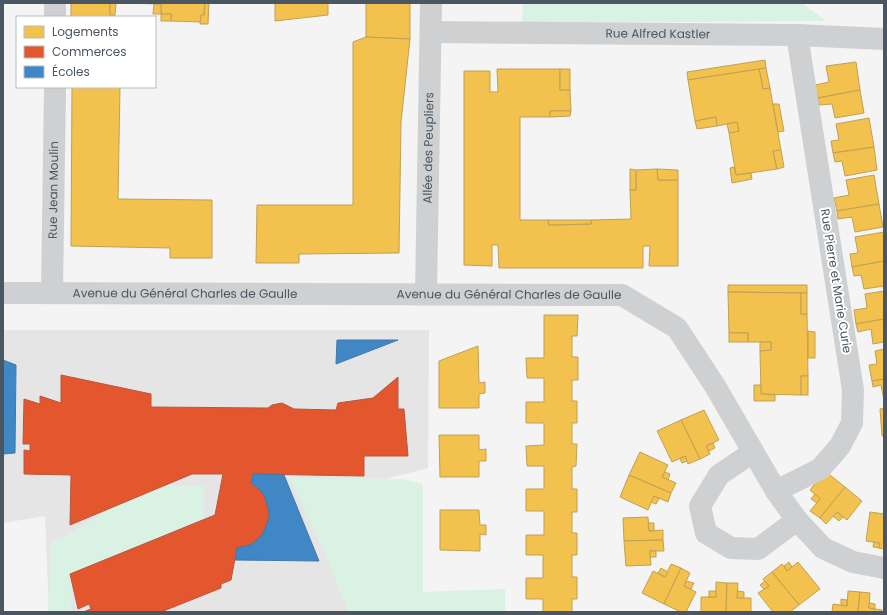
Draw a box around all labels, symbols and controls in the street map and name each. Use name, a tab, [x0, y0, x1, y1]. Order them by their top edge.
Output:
legend	[16, 16, 156, 88]
text: Logements	[52, 23, 119, 40]
street label: Rue Alfred Kastler	[606, 24, 711, 42]
text: Commerces	[52, 43, 127, 60]
text: Écoles	[52, 63, 90, 80]
street label: Allée des Peupliers	[419, 92, 437, 204]
street label: Rue Jean Moulin	[44, 141, 62, 239]
street label: Rue Pierre et Marie Curie	[817, 208, 856, 354]
street label: Avenue du Général Charles de Gaulle	[73, 284, 297, 302]
street label: Avenue du Général Charles de Gaulle	[397, 285, 621, 303]

